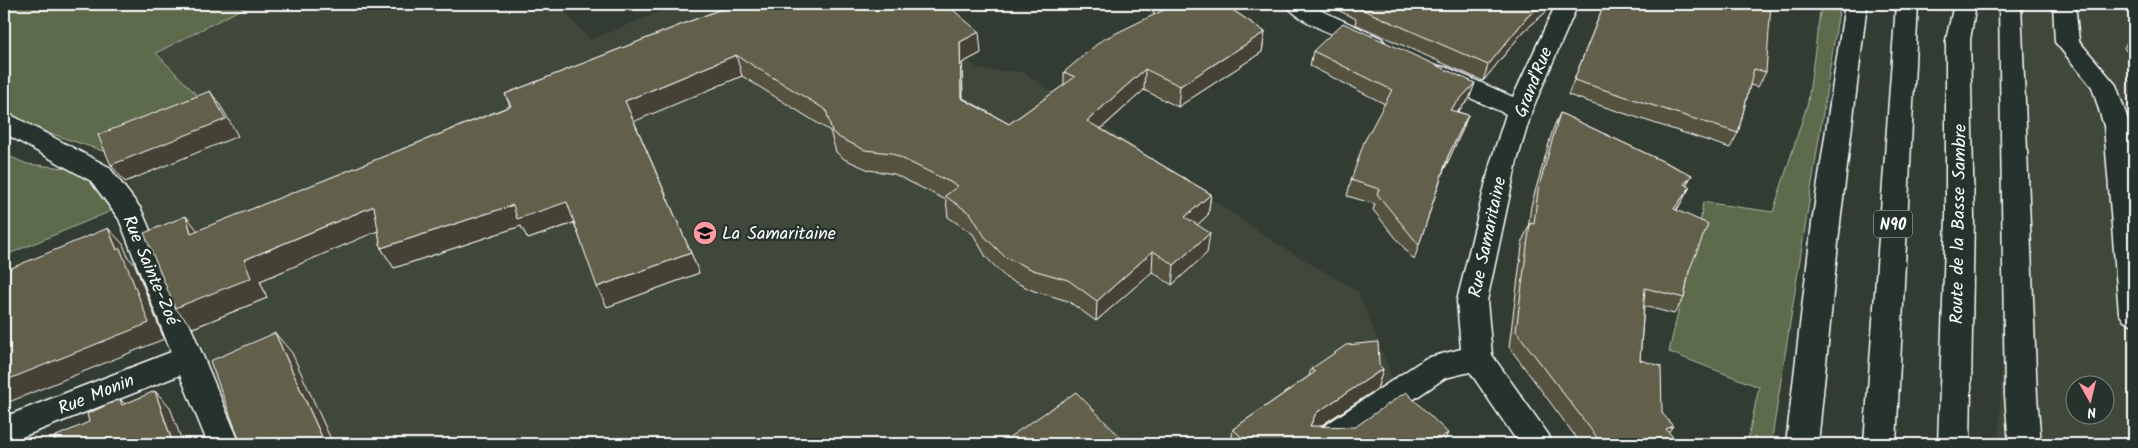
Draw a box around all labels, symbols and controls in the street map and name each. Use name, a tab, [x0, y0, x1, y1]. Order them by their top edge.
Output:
street label: Grand'Rue	[1507, 43, 1562, 122]
street label: Route de la Basse Sambre	[1943, 124, 1976, 324]
street label: Rue Samaritaine	[1462, 174, 1515, 300]
road number: N90	[1874, 210, 1912, 238]
street label: Rue Sainte-Zoé	[113, 211, 186, 331]
school or university icon: La Samaritaine	[692, 220, 718, 246]
place label: La Samaritaine	[722, 220, 836, 249]
street label: Rue Monin	[54, 367, 139, 424]
north arrow	[2066, 376, 2116, 426]
text: N	[2086, 400, 2098, 423]

